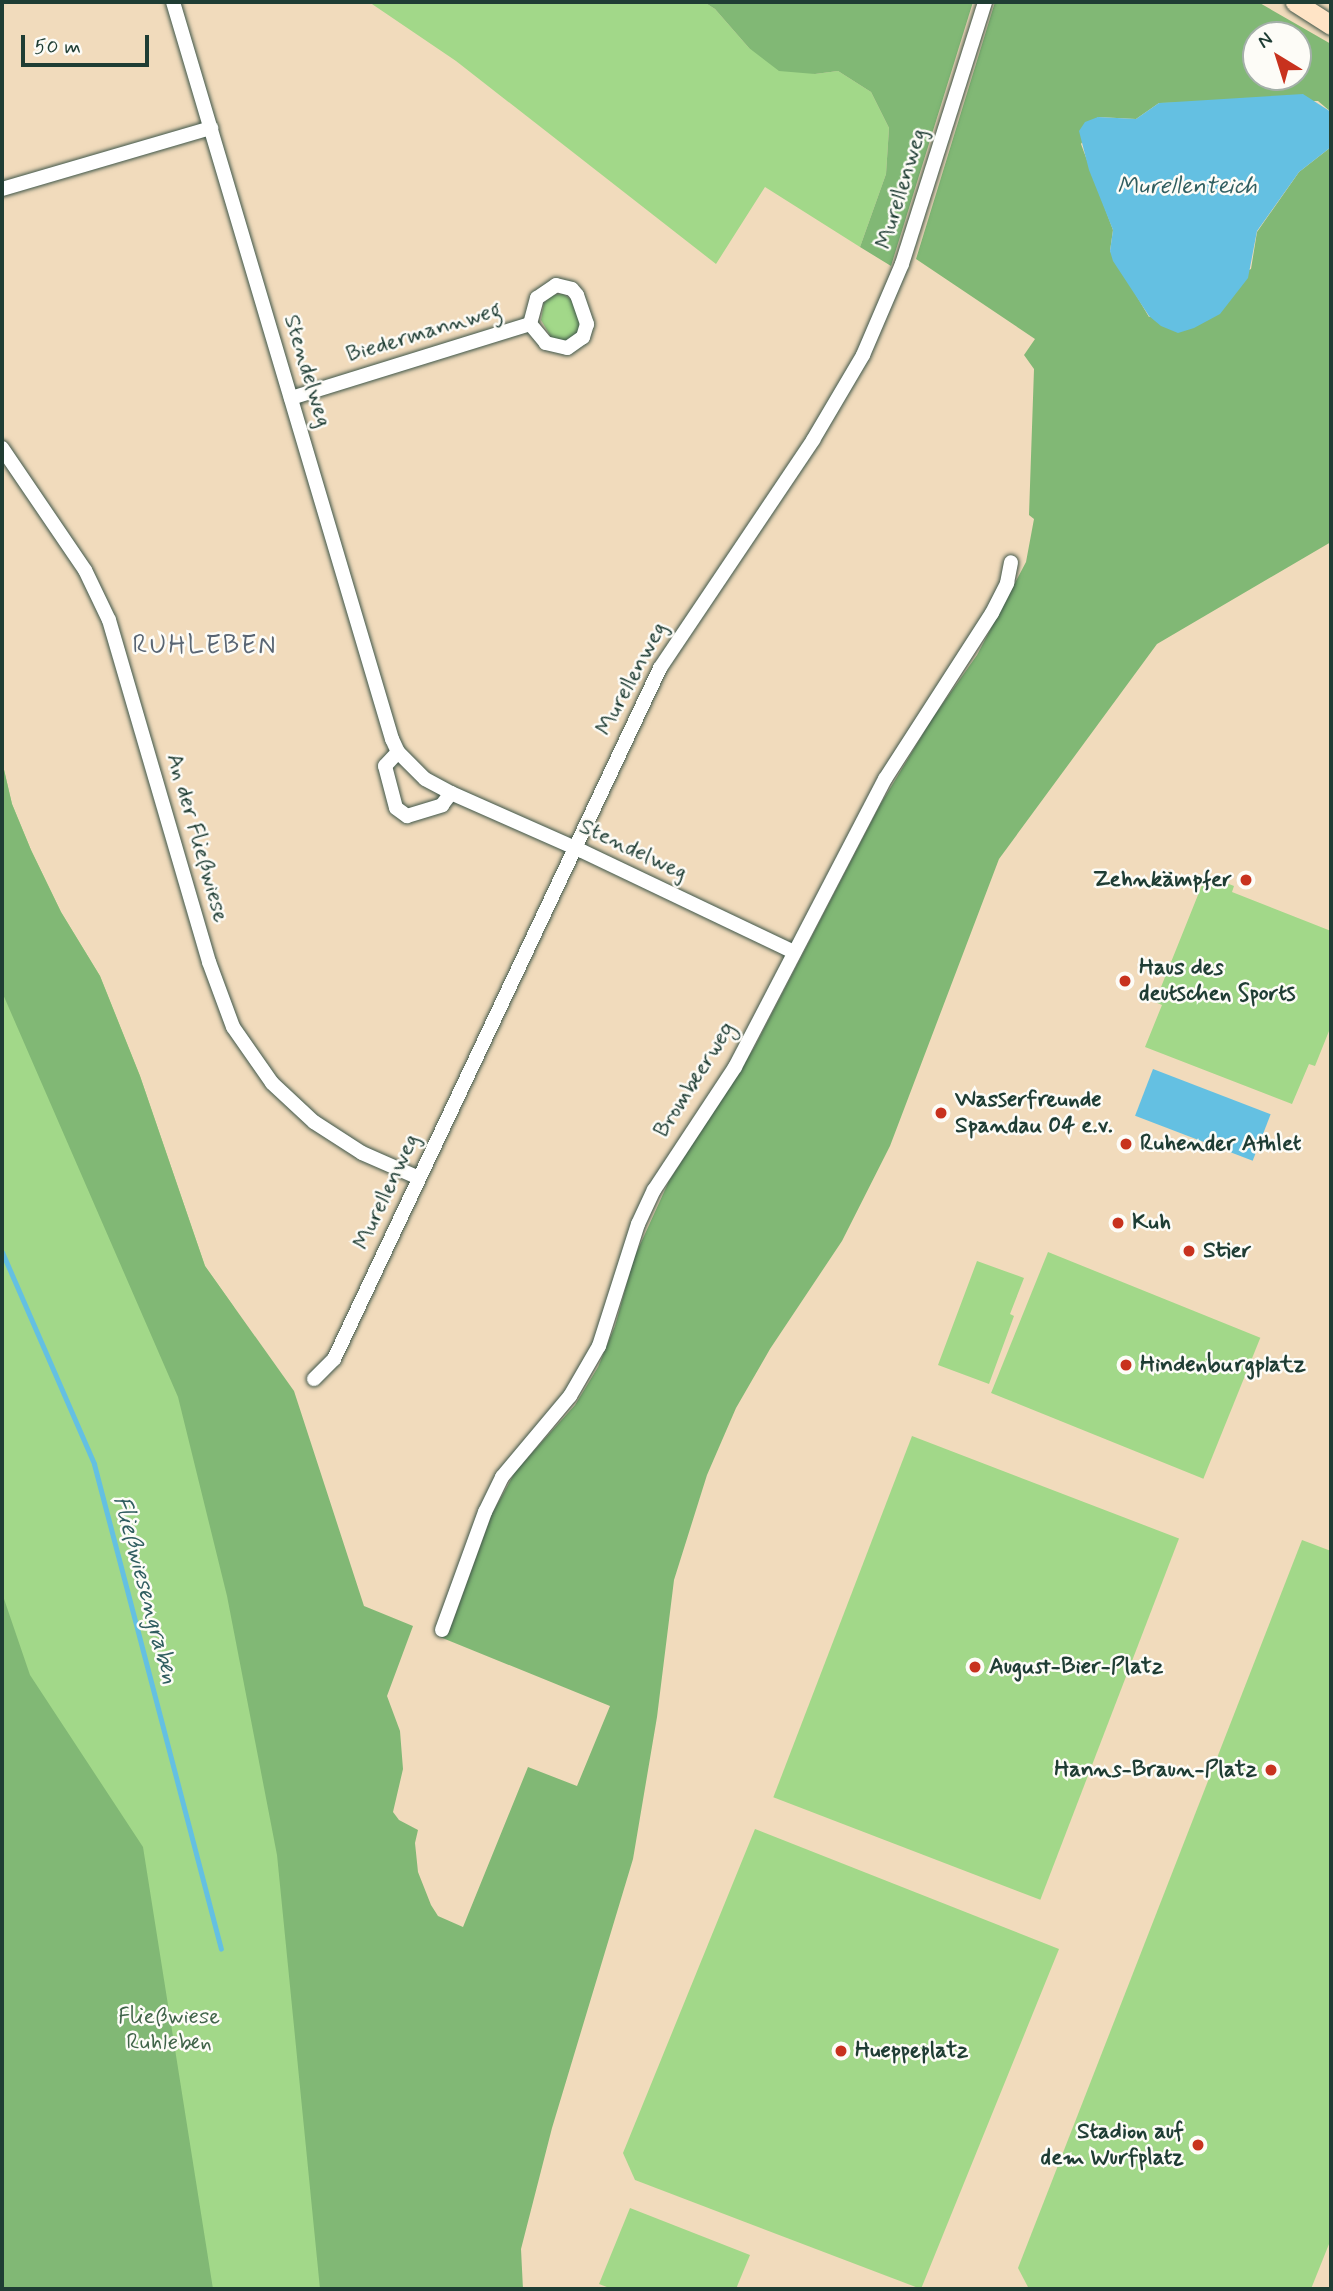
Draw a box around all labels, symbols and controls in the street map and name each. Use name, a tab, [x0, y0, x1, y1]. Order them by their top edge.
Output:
scale bar	[24, 21, 152, 65]
north arrow	[1242, 21, 1312, 91]
text: N	[1252, 27, 1278, 54]
text: 50 m	[34, 33, 81, 61]
street label: Murellenweg	[871, 125, 933, 253]
water label: Murellenteich	[1117, 173, 1257, 201]
street label: Biedermannweg	[343, 296, 505, 370]
street label: Stendelweg	[277, 311, 337, 431]
street label: Murellenweg	[591, 617, 673, 741]
district label: RUHLEBEN	[133, 631, 277, 663]
street label: An der Fließwiese	[160, 751, 234, 925]
street label: Stendelweg	[575, 813, 691, 887]
place label: Zehnkämpfer	[1093, 866, 1232, 894]
marker: Zehnkämpfer	[1238, 872, 1254, 888]
place label: Haus des deutschen Sports	[1139, 954, 1304, 1008]
marker: Haus des deutschen Sports	[1117, 973, 1133, 989]
street label: Brombeerweg	[648, 1017, 742, 1143]
place label: Wasserfreunde Spandau 04 e.v.	[955, 1086, 1113, 1140]
marker: Wasserfreunde Spandau 04 e.v.	[933, 1105, 949, 1121]
street label: Murellenweg	[348, 1130, 426, 1254]
place label: Ruhender Athlet	[1140, 1130, 1301, 1158]
marker: Ruhender Athlet	[1118, 1136, 1134, 1152]
place label: Kuh	[1132, 1209, 1171, 1237]
marker: Kuh	[1110, 1215, 1126, 1231]
place label: Stier	[1203, 1237, 1252, 1265]
marker: Stier	[1181, 1243, 1197, 1259]
place label: Hindenburgplatz	[1140, 1351, 1306, 1379]
marker: Hindenburgplatz	[1118, 1357, 1134, 1373]
water label: Fließwiesengraben	[106, 1493, 184, 1687]
place label: August-Bier-Platz	[989, 1653, 1163, 1681]
marker: August-Bier-Platz	[967, 1659, 983, 1675]
place label: Hanns-Braun-Platz	[1054, 1756, 1257, 1784]
marker: Hanns-Braun-Platz	[1263, 1762, 1279, 1778]
park label: Fließwiese Ruhleben	[118, 2003, 220, 2057]
place label: Hueppeplatz	[855, 2037, 968, 2065]
marker: Hueppeplatz	[833, 2043, 849, 2059]
place label: Stadion auf dem Wurfplatz	[1036, 2118, 1184, 2172]
marker: Stadion auf dem Wurfplatz	[1190, 2137, 1206, 2153]

